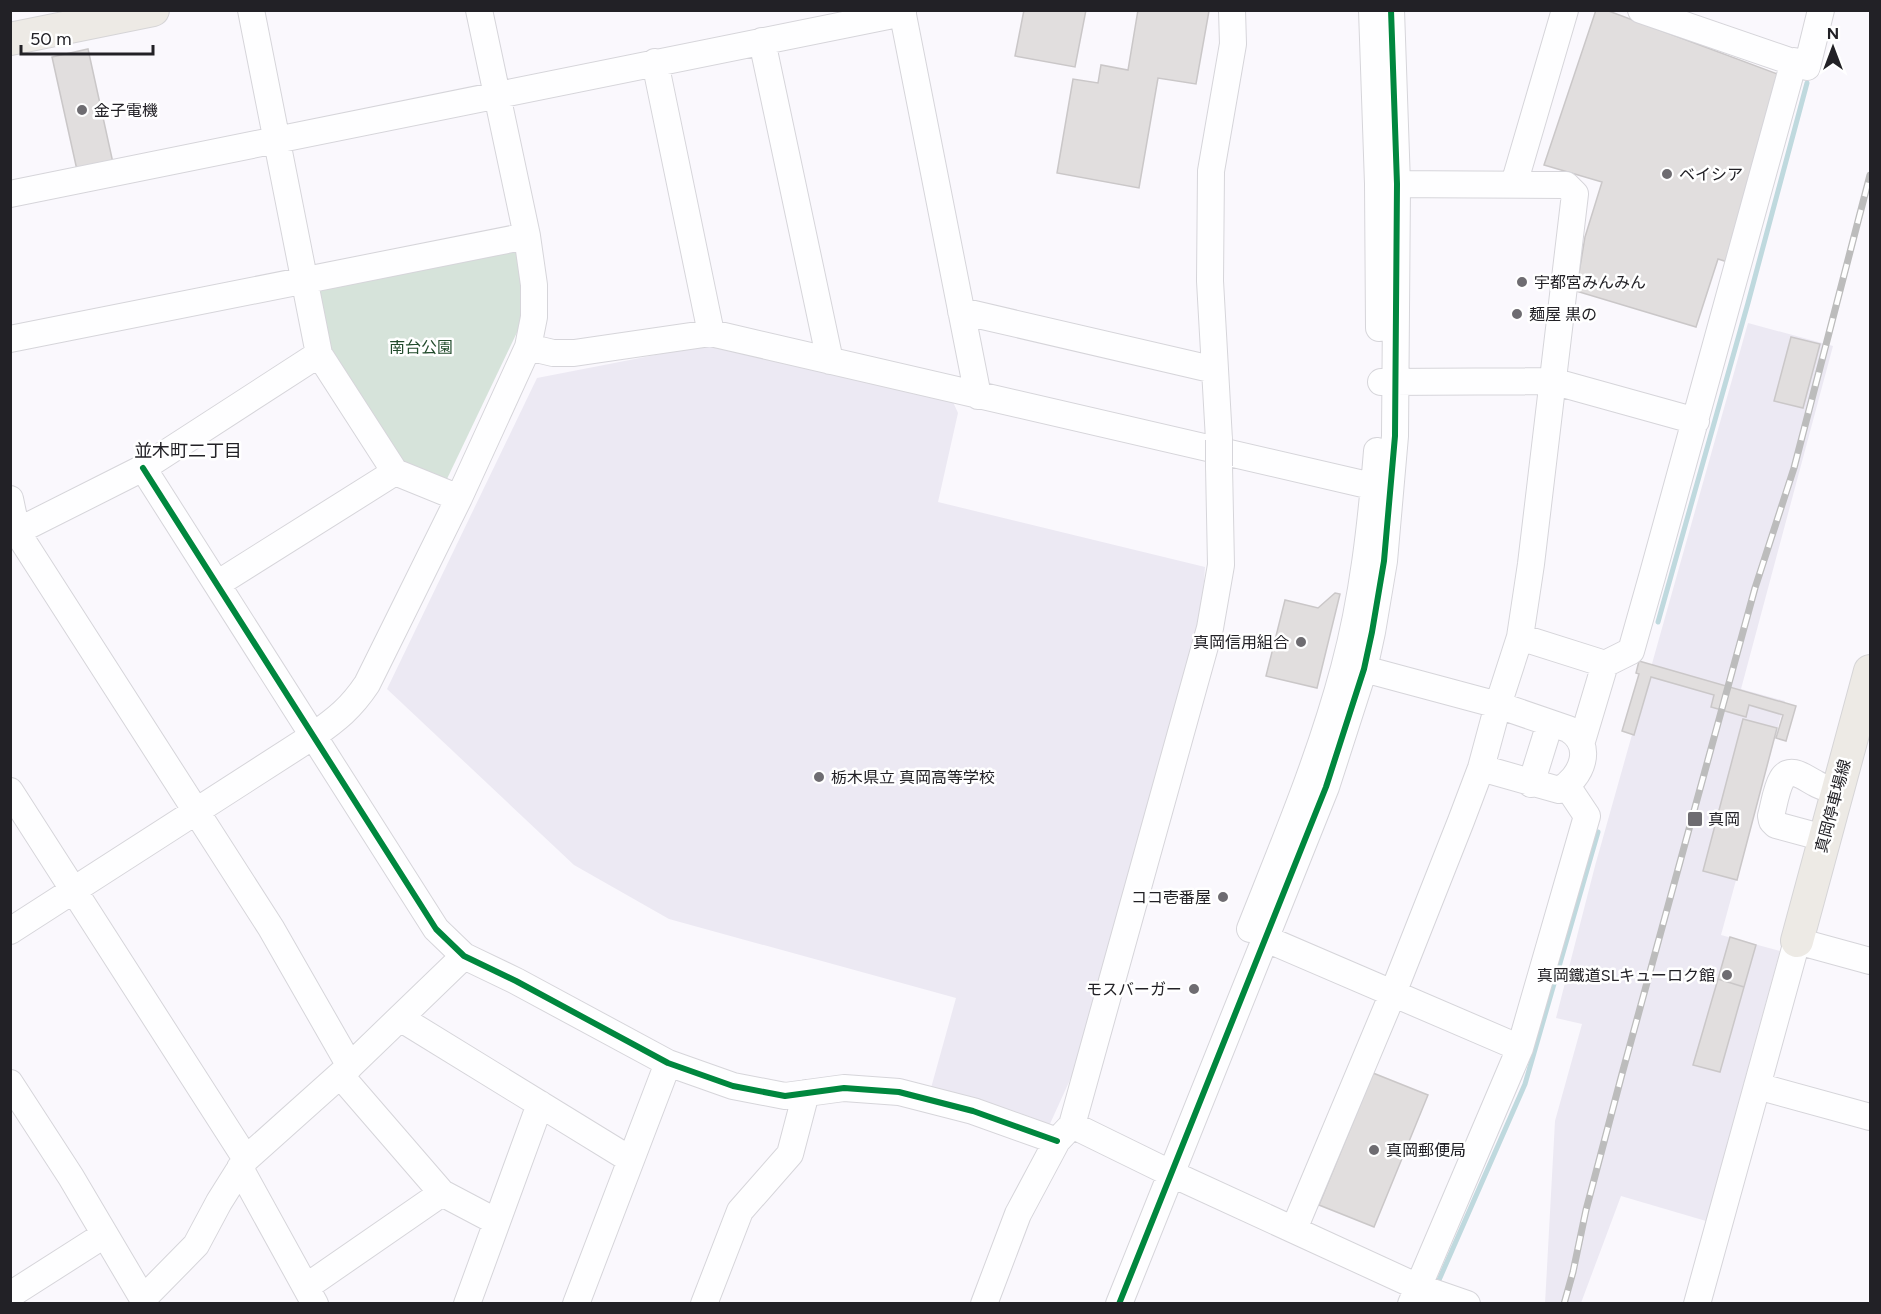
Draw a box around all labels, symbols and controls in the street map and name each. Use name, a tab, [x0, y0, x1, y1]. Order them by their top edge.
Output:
scale bar	[21, 18, 153, 56]
north arrow	[1803, 18, 1863, 78]
text: N	[1827, 24, 1839, 43]
text: 50 m	[30, 28, 72, 50]
place label: 金子電機	[94, 101, 158, 120]
marker: 金子電機	[75, 103, 89, 117]
place label: ベイシア	[1679, 165, 1743, 184]
marker: ベイシア	[1660, 167, 1674, 181]
place label: 宇都宮みんみん	[1534, 273, 1646, 292]
marker: 宇都宮みんみん	[1515, 275, 1529, 289]
place label: 麺屋 黒の	[1529, 305, 1597, 324]
marker: 麺屋 黒の	[1510, 307, 1524, 321]
park label: 南台公園	[389, 338, 453, 357]
district label: 並木町二丁目	[134, 440, 242, 462]
place label: 真岡信用組合	[1193, 633, 1289, 652]
marker: 真岡信用組合	[1294, 635, 1308, 649]
street label: 真岡停車場線	[1811, 757, 1855, 855]
place label: 栃木県立 真岡高等学校	[831, 768, 995, 787]
marker: 栃木県立 真岡高等学校	[812, 770, 826, 784]
marker: 真岡	[1686, 810, 1704, 828]
place label: 真岡	[1708, 810, 1740, 829]
place label: ココ壱番屋	[1131, 888, 1211, 907]
marker: ココ壱番屋	[1216, 890, 1230, 904]
place label: 真岡鐵道SLキューロク館	[1537, 966, 1715, 985]
marker: 真岡鐵道SLキューロク館	[1720, 968, 1734, 982]
place label: モスバーガー	[1086, 980, 1182, 999]
marker: モスバーガー	[1187, 982, 1201, 996]
place label: 真岡郵便局	[1386, 1141, 1466, 1160]
marker: 真岡郵便局	[1367, 1143, 1381, 1157]

